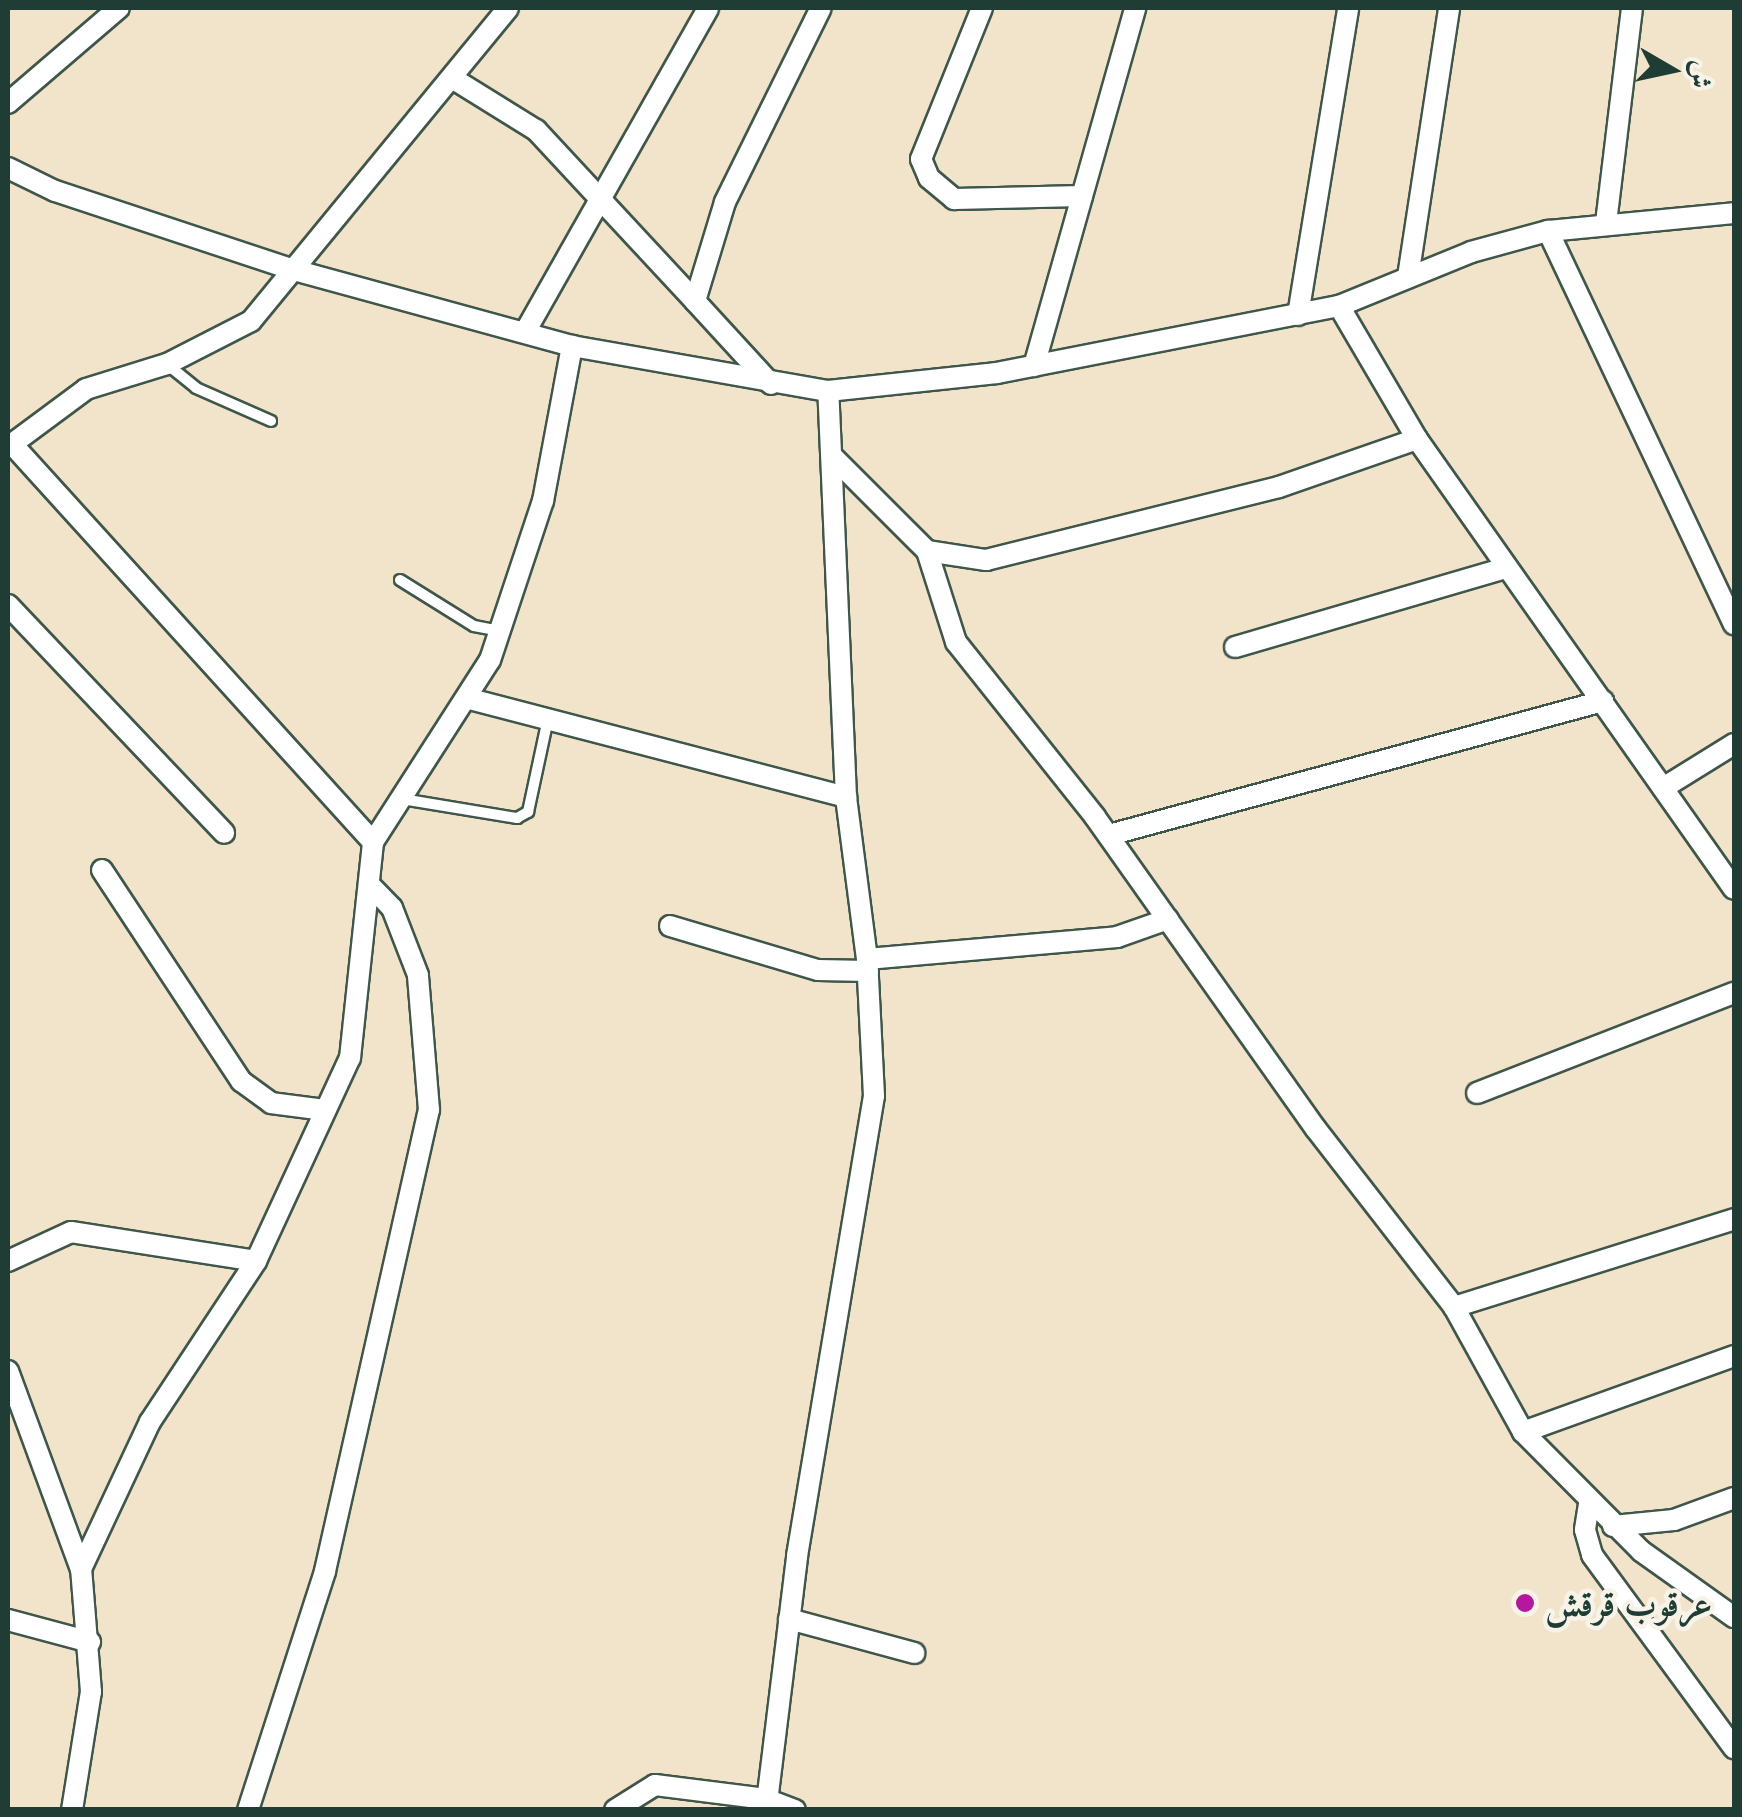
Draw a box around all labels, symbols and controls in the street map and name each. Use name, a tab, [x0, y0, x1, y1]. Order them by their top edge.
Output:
north arrow	[1622, 20, 1722, 120]
text: ش	[1683, 58, 1721, 91]
place label: عرقوب قرقش	[1545, 1582, 1712, 1624]
marker: عرقوب قرقش	[1514, 1592, 1536, 1614]

